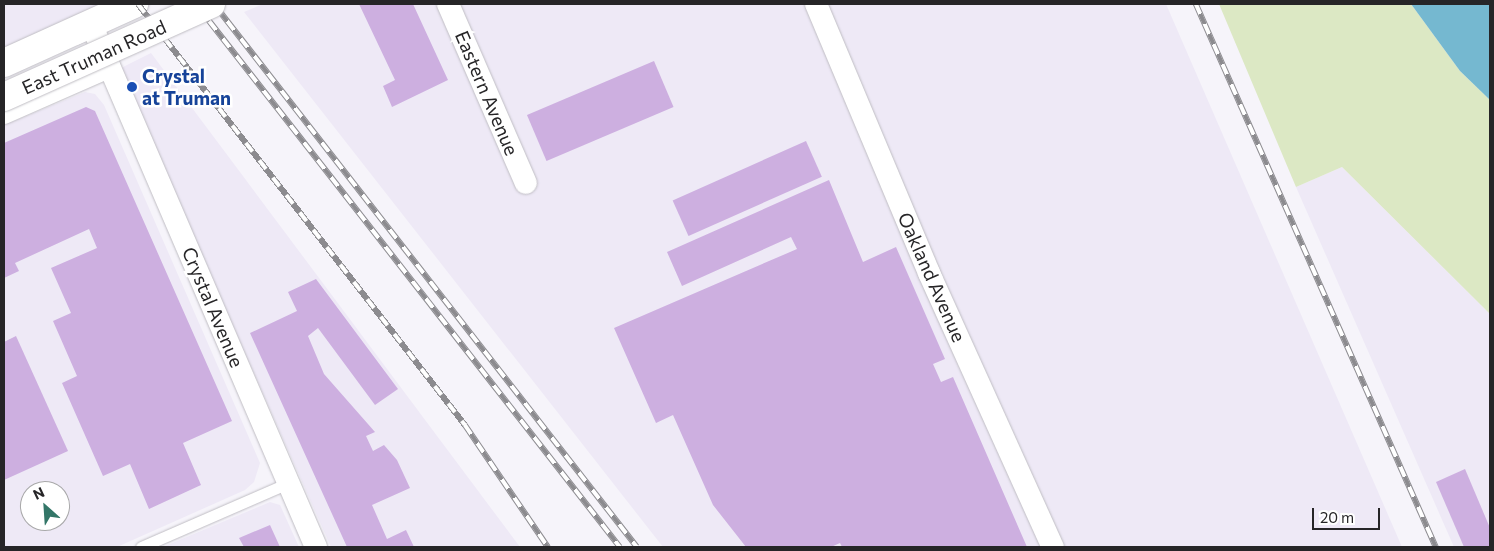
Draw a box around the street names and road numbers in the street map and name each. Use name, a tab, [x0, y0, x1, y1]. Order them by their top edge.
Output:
street label: East Truman Road	[18, 15, 170, 99]
street label: Eastern Avenue	[451, 27, 523, 159]
street label: Oakland Avenue	[893, 209, 971, 345]
street label: Crystal Avenue	[177, 243, 249, 371]

